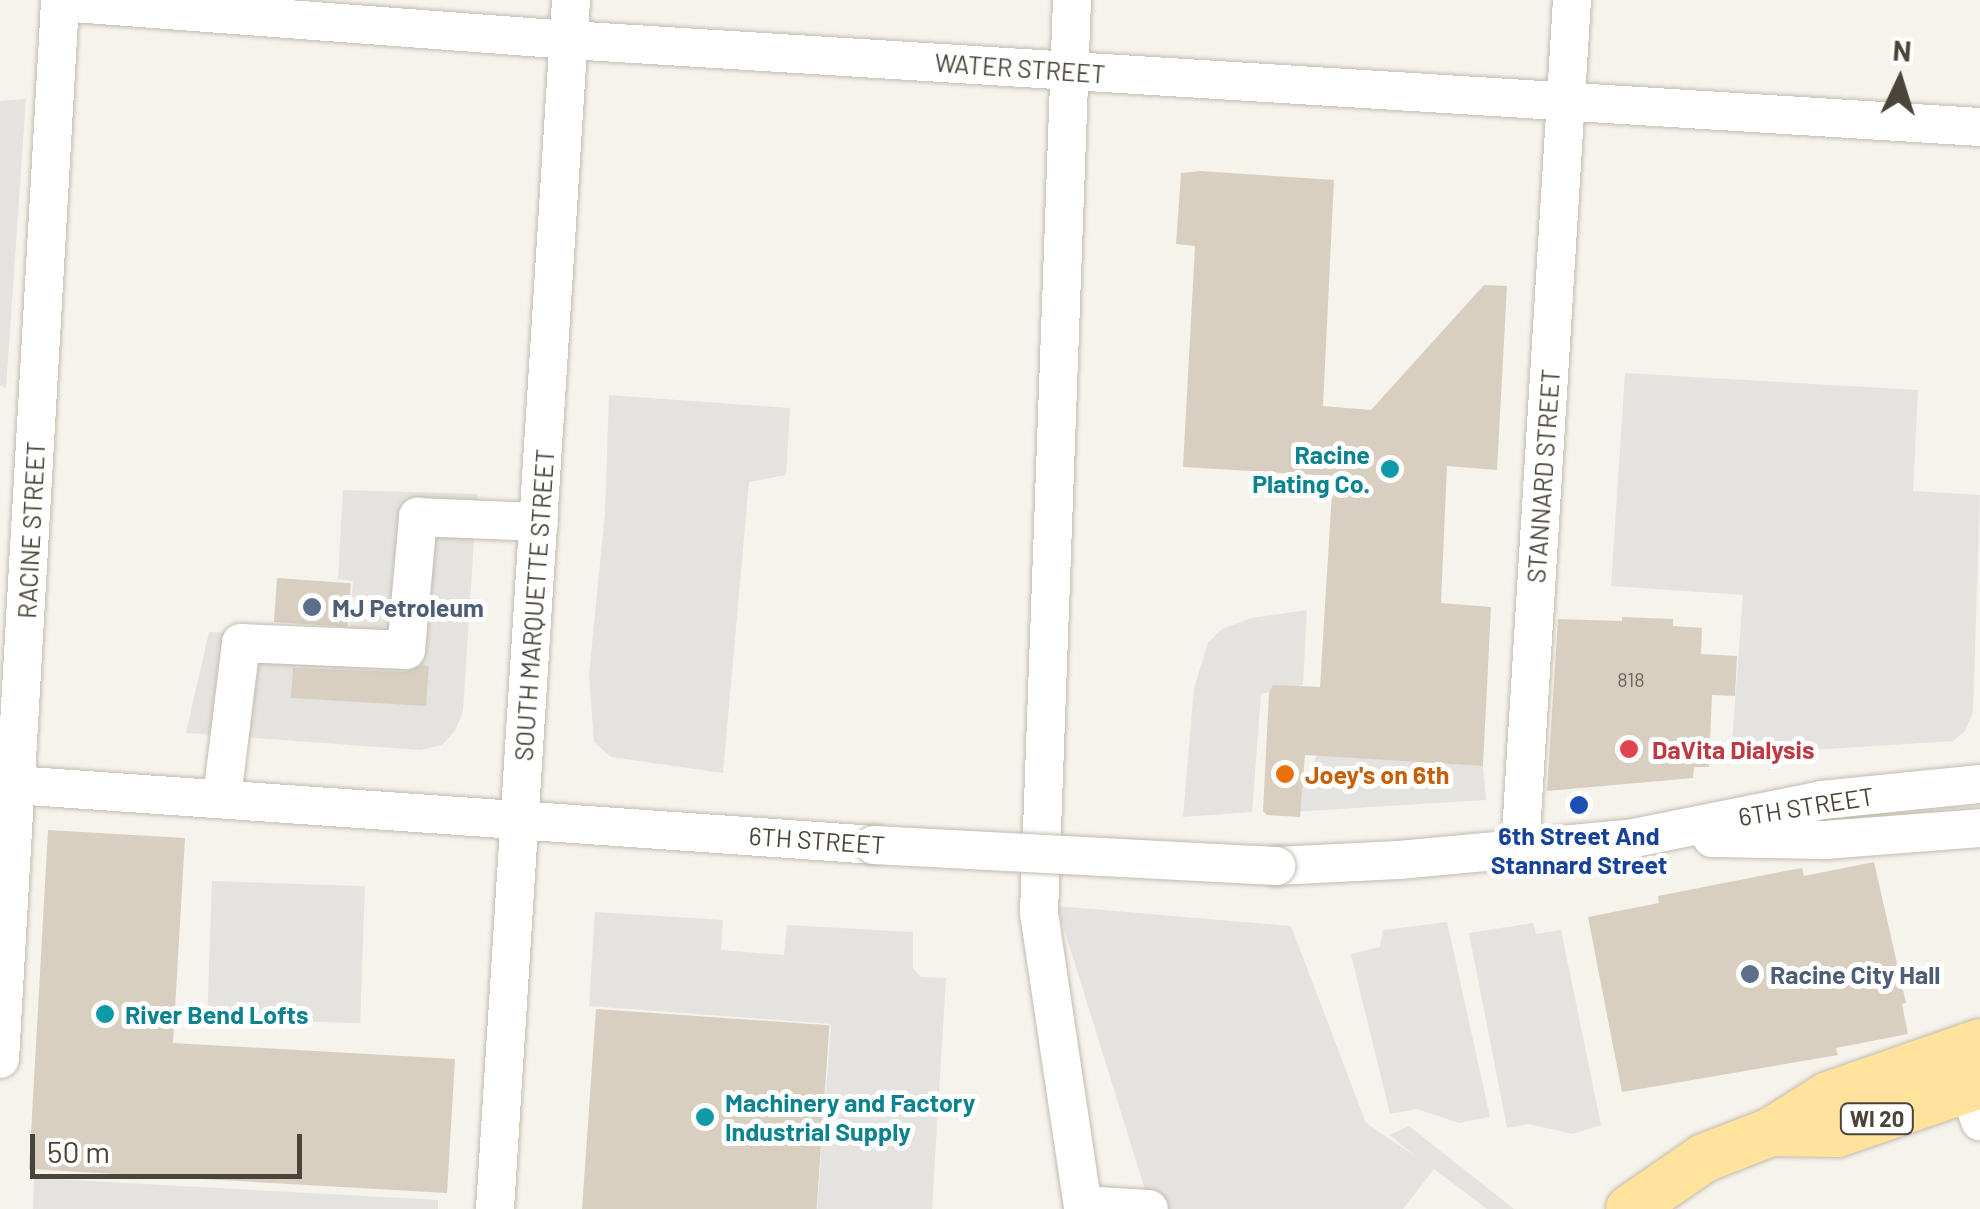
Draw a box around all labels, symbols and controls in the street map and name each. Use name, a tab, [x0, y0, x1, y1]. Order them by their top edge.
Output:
north arrow	[1850, 30, 1950, 130]
text: N	[1892, 32, 1913, 68]
street label: WATER STREET	[934, 47, 1106, 89]
street label: STANNARD STREET	[1521, 368, 1565, 584]
place label: Racine Plating Co.	[1252, 440, 1370, 499]
street label: RACINE STREET	[11, 441, 51, 619]
street label: SOUTH MARQUETTE STREET	[508, 448, 560, 762]
marker: Racine Plating Co.	[1379, 458, 1401, 480]
place label: MJ Petroleum	[332, 592, 484, 622]
marker: MJ Petroleum	[301, 596, 323, 618]
house number: 818	[1617, 667, 1645, 691]
place label: DaVita Dialysis	[1652, 734, 1814, 764]
marker: DaVita Dialysis	[1616, 736, 1642, 762]
place label: Joey's on 6th	[1305, 759, 1449, 789]
marker: Joey's on 6th	[1274, 763, 1296, 785]
street label: 6TH STREET	[1736, 781, 1876, 831]
marker: 6th Street And Stannard Street	[1568, 794, 1590, 816]
street label: 6TH STREET	[748, 820, 886, 860]
place label: 6th Street And Stannard Street	[1491, 821, 1667, 880]
place label: Racine City Hall	[1770, 959, 1940, 989]
marker: Racine City Hall	[1739, 963, 1761, 985]
place label: River Bend Lofts	[125, 999, 309, 1029]
marker: River Bend Lofts	[94, 1003, 116, 1025]
place label: Machinery and Factory Industrial Supply	[725, 1088, 975, 1147]
road number: WI 20	[1840, 1102, 1914, 1136]
marker: Machinery and Factory Industrial Supply	[694, 1106, 716, 1128]
scale bar	[35, 1114, 308, 1176]
text: 50 m	[47, 1133, 110, 1169]

